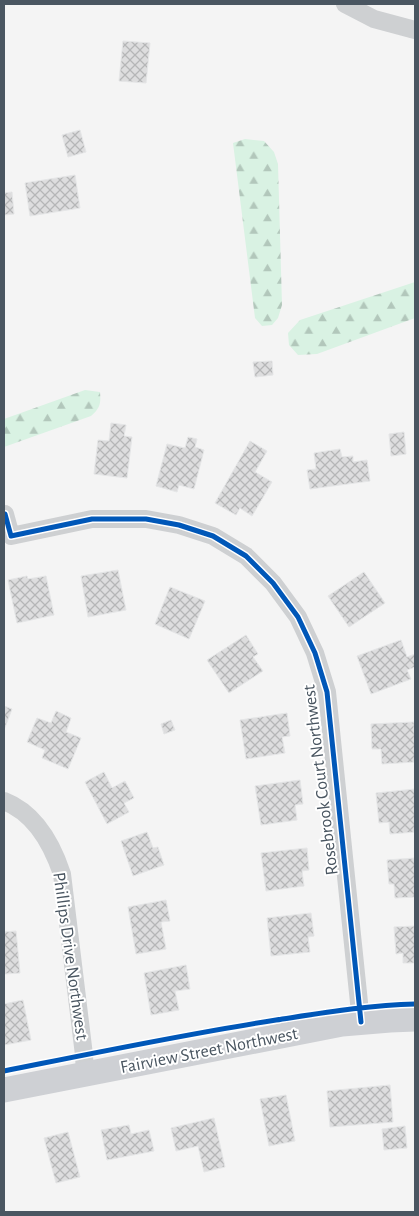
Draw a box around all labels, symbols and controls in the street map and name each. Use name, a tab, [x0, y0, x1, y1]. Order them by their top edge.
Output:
street label: Rosebrook Court Northwest	[300, 683, 342, 876]
street label: Phillips Drive Northwest	[49, 871, 91, 1041]
street label: Fairview Street Northwest	[119, 1025, 300, 1077]

